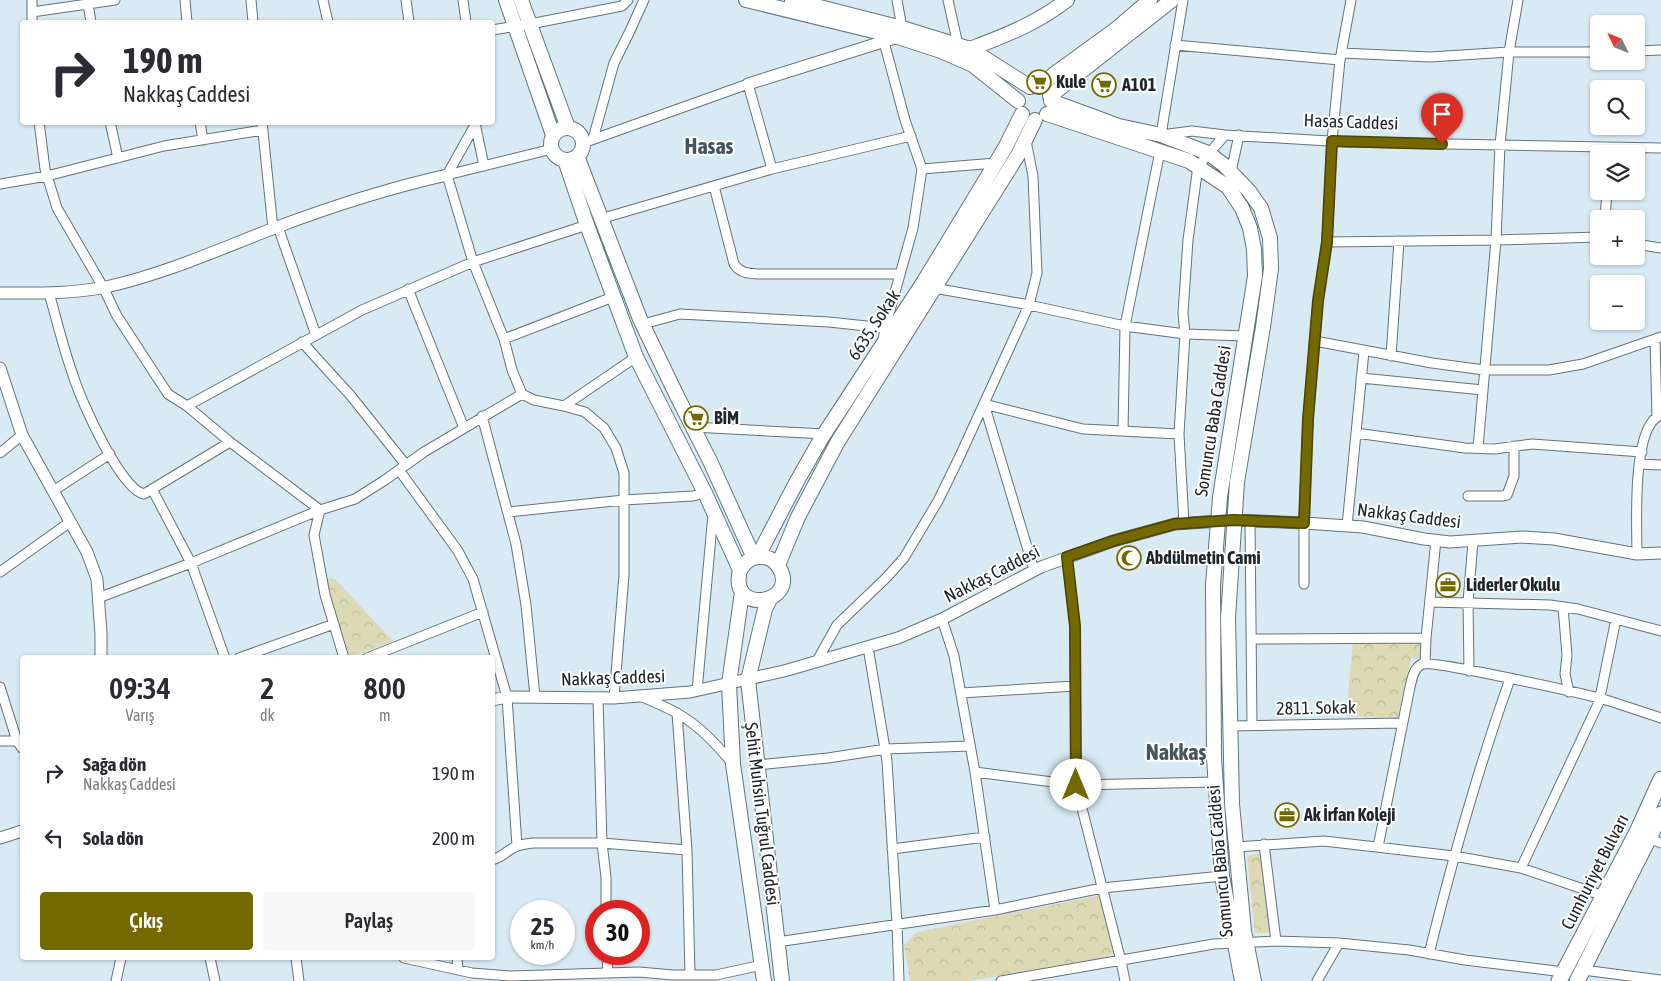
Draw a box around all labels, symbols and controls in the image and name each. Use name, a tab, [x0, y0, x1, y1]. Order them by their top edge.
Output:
north arrow	[1590, 15, 1645, 70]
map controls	[1590, 15, 1645, 330]
icon: right	[40, 40, 105, 105]
text: 190 m	[123, 40, 202, 80]
supermarket icon: Kule	[1026, 69, 1052, 95]
place label: Kule	[1056, 71, 1086, 92]
supermarket icon: A101	[1091, 72, 1117, 98]
place label: A101	[1121, 74, 1156, 95]
button: search	[1590, 80, 1645, 135]
text: Nakkaş Caddesi	[123, 81, 250, 107]
pin	[1421, 93, 1463, 144]
icon: arrive	[1428, 100, 1456, 128]
street label: Hasas Caddesi	[1303, 109, 1399, 134]
district label: Hasas	[685, 133, 734, 159]
button: layers	[1590, 145, 1645, 200]
button: +	[1590, 210, 1645, 265]
button: −	[1590, 275, 1645, 330]
street label: 6635. Sokak	[843, 286, 904, 364]
street label: Somuncu Baba Caddesi	[1190, 344, 1235, 498]
supermarket icon: BİM	[683, 405, 709, 431]
place label: BİM	[714, 407, 739, 428]
street label: Nakkaş Caddesi	[1356, 499, 1462, 532]
street label: Nakkaş Caddesi	[941, 541, 1043, 607]
mosque icon: Abdülmetin Cami	[1116, 545, 1142, 571]
place label: Abdülmetin Cami	[1145, 547, 1261, 568]
office icon: Liderler Okulu	[1435, 572, 1461, 598]
place label: Liderler Okulu	[1466, 574, 1561, 595]
street label: Nakkaş Caddesi	[561, 665, 665, 690]
text: 09:34	[109, 671, 171, 705]
text: 2	[260, 671, 274, 705]
text: 800	[364, 671, 406, 705]
street label: 2811. Sokak	[1276, 696, 1356, 719]
text: Varış	[126, 706, 154, 724]
text: dk	[260, 706, 275, 724]
text: m	[379, 706, 391, 724]
street label: Şehit Muhsin Tuğrul Caddesi	[741, 721, 784, 907]
district label: Nakkaş	[1146, 739, 1207, 765]
text: Sağa dön	[83, 753, 146, 775]
position arrow	[1049, 758, 1101, 810]
icon: right	[40, 759, 68, 787]
text: 190 m	[432, 762, 475, 784]
text: Nakkaş Caddesi	[83, 775, 176, 793]
street label: Somuncu Baba Caddesi	[1202, 784, 1237, 938]
office icon: Ak İrfan Koleji	[1274, 802, 1300, 828]
place label: Ak İrfan Koleji	[1303, 804, 1395, 825]
street label: Cumhuriyet Bulvarı	[1556, 811, 1633, 933]
icon: left	[40, 824, 68, 852]
text: Sola dön	[83, 827, 144, 849]
text: 200 m	[432, 827, 475, 849]
button: Çıkış	[40, 892, 253, 950]
button: Paylaş	[263, 892, 475, 950]
speed limit sign: 30	[585, 900, 650, 965]
text: 25	[531, 912, 554, 940]
text: km/h	[531, 938, 554, 952]

